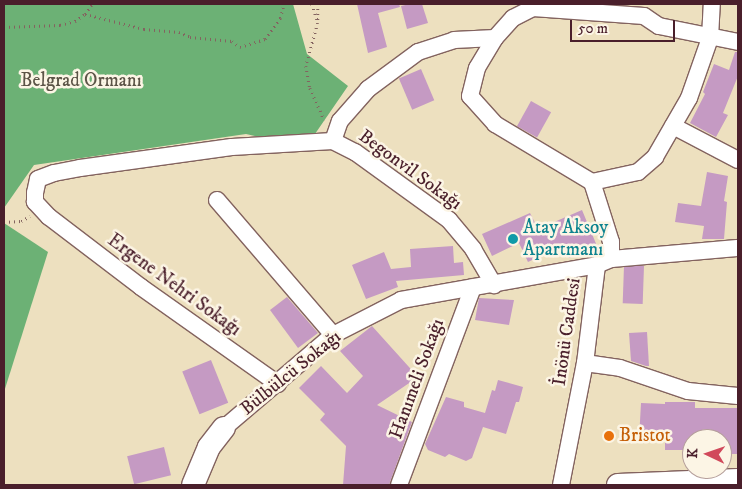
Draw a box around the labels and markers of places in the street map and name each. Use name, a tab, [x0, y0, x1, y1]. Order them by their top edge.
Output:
place label: Atay Aksoy Apartmanı	[523, 217, 608, 261]
marker: Atay Aksoy Apartmanı	[507, 233, 519, 245]
place label: Bristot	[619, 425, 671, 447]
marker: Bristot	[603, 430, 615, 442]

